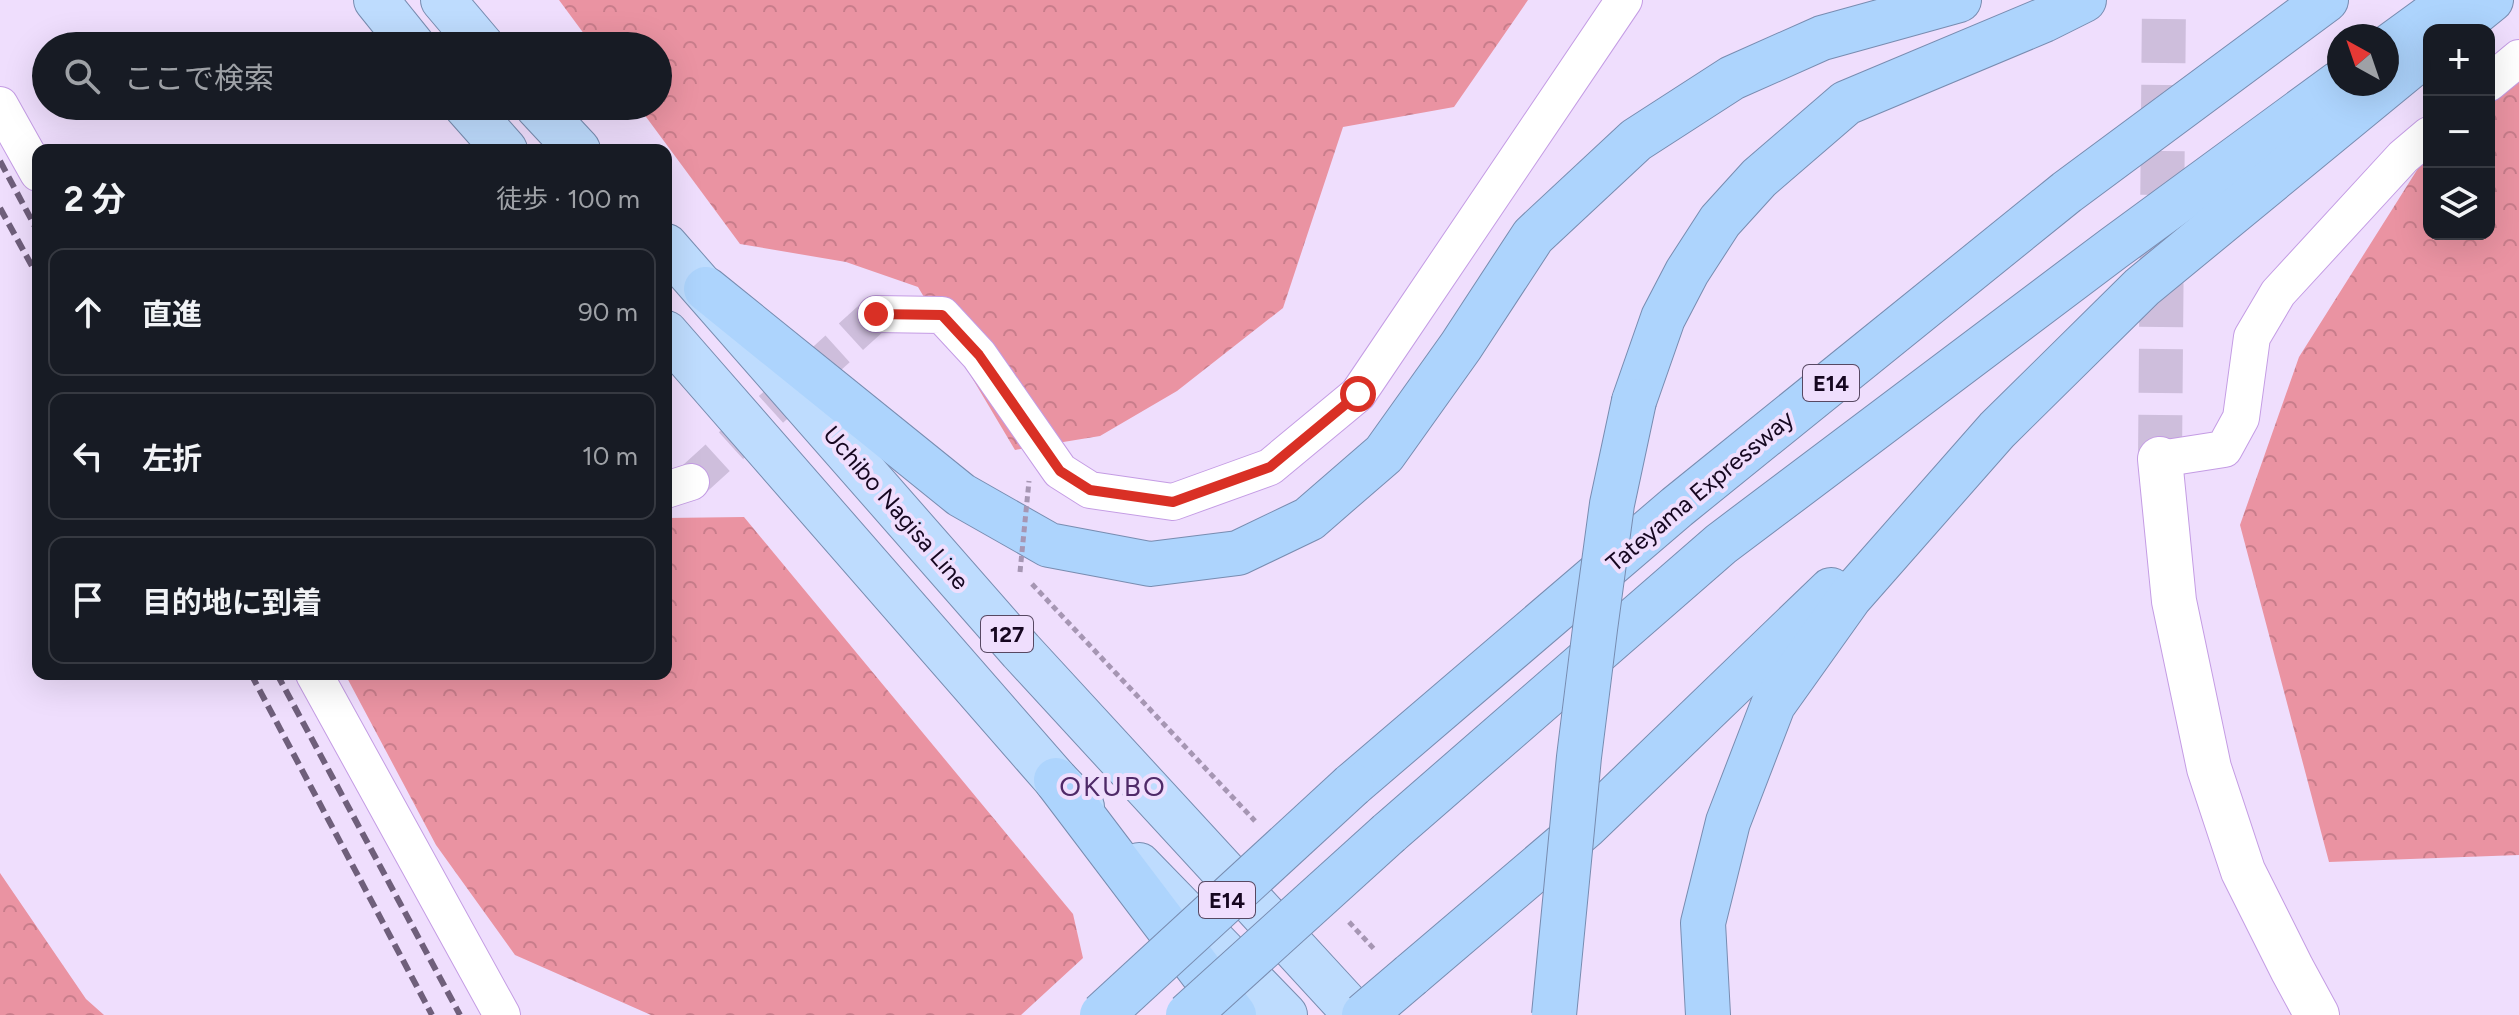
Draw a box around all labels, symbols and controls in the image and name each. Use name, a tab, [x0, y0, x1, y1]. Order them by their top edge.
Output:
north arrow	[2327, 24, 2399, 96]
map controls	[2423, 24, 2495, 240]
button: +	[2423, 24, 2495, 96]
search box	[32, 32, 672, 120]
icon: search	[60, 54, 104, 98]
text: ここで検索	[124, 60, 274, 97]
button: −	[2423, 96, 2495, 168]
button: layers	[2423, 168, 2495, 240]
text: 2 分	[64, 179, 126, 220]
text: 徒歩 · 100 m	[496, 183, 640, 215]
icon: ahead	[66, 290, 110, 334]
text: 直進	[142, 296, 202, 333]
text: 90 m	[578, 296, 638, 328]
route end	[858, 296, 894, 332]
road number: E14	[1803, 365, 1859, 401]
route start	[1340, 376, 1376, 412]
street label: Tateyama Expressway	[1600, 404, 1800, 577]
street label: Uchibo Nagisa Line	[817, 420, 975, 595]
icon: left	[66, 434, 110, 478]
text: 左折	[142, 440, 202, 477]
text: 10 m	[582, 440, 638, 472]
icon: arrive	[66, 578, 110, 622]
text: 目的地に到着	[142, 584, 322, 621]
road number: 127	[981, 616, 1033, 652]
district label: OKUBO	[1059, 769, 1167, 803]
road number: E14	[1199, 882, 1255, 918]

